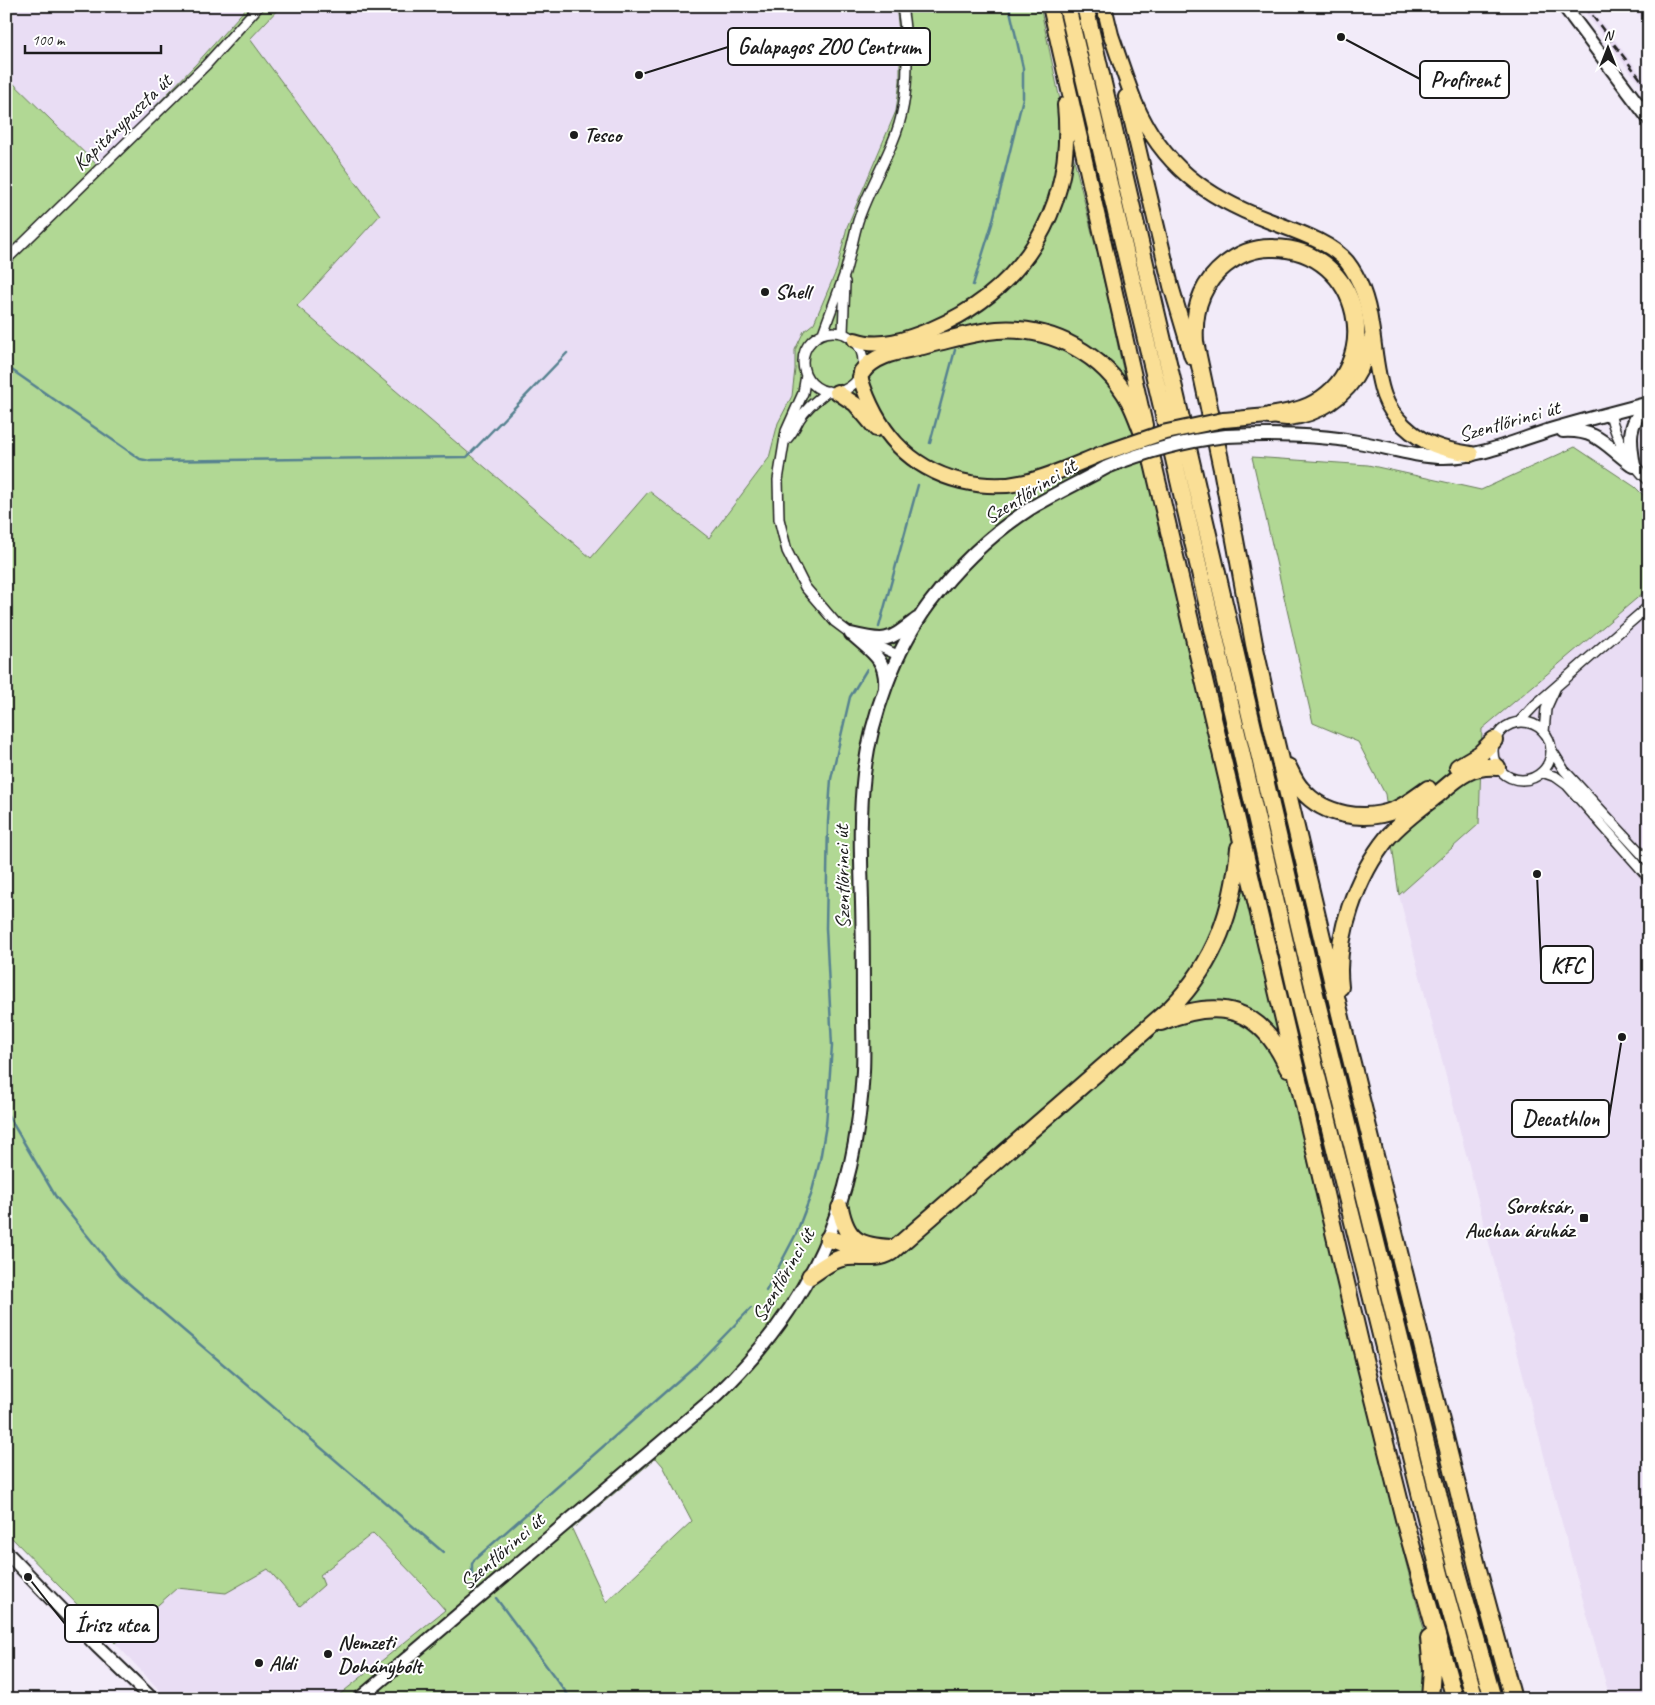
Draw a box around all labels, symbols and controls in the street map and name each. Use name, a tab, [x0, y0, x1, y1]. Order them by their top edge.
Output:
scale bar	[25, 22, 161, 54]
north arrow	[1582, 22, 1632, 72]
text: N	[1604, 27, 1615, 44]
callout: Galapagos ZOO Centrum	[728, 28, 930, 65]
text: 100 m	[32, 31, 66, 50]
text: Galapagos ZOO Centrum	[738, 33, 923, 61]
callout: Profirent	[1420, 61, 1509, 98]
text: Profirent	[1431, 66, 1502, 94]
street label: Kapitánypuszta út	[67, 67, 179, 176]
place label: Tesco	[584, 122, 624, 148]
marker: Tesco	[568, 129, 580, 141]
place label: Shell	[775, 279, 814, 305]
marker: Shell	[759, 286, 771, 298]
street label: Szentlőrinci út	[1455, 394, 1565, 448]
street label: Szentlőrinci út	[979, 451, 1083, 530]
street label: Szentlőrinci út	[828, 823, 856, 929]
callout: KFC	[1541, 946, 1593, 983]
text: KFC	[1551, 952, 1587, 980]
callout: Decathlon	[1512, 1100, 1609, 1137]
text: Decathlon	[1523, 1105, 1600, 1133]
place label: Soroksár, Auchan áruház	[1465, 1193, 1576, 1243]
marker: Soroksár, Auchan áruház	[1578, 1212, 1590, 1224]
street label: Szentlőrinci út	[746, 1222, 821, 1327]
street label: Szentlőrinci út	[454, 1506, 551, 1595]
callout: Írisz utca	[65, 1605, 158, 1642]
text: Írisz utca	[75, 1610, 151, 1639]
place label: Nemzeti Dohánybolt	[338, 1629, 425, 1680]
marker: Nemzeti Dohánybolt	[322, 1648, 334, 1660]
place label: Aldi	[269, 1650, 299, 1676]
marker: Aldi	[253, 1657, 265, 1669]

